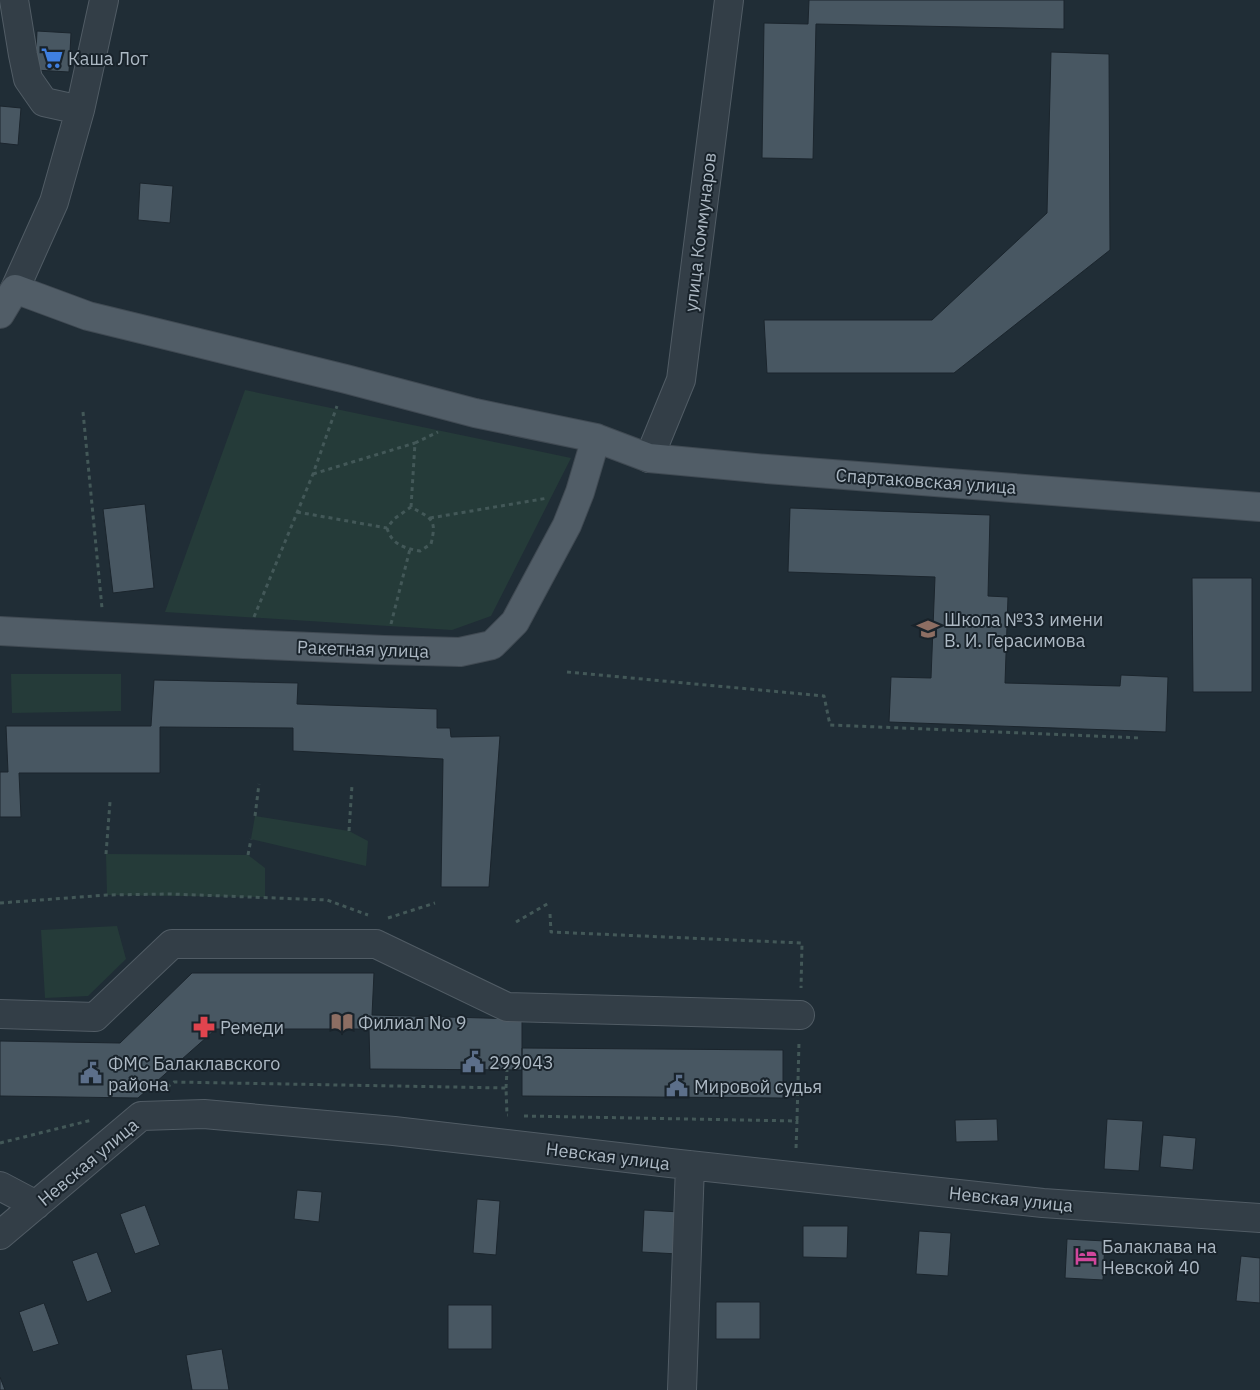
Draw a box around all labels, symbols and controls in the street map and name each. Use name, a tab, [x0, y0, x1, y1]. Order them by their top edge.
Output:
supermarket icon: Каша Лот	[39, 45, 65, 71]
place label: Каша Лот	[68, 47, 149, 70]
street label: улица Коммунаров	[679, 151, 721, 313]
street label: Спартаковская улица	[835, 463, 1017, 499]
place label: Школа №33 имени В. И. Герасимова	[944, 608, 1103, 652]
school or university icon: Школа №33 имени В. И. Герасимова	[915, 616, 941, 642]
street label: Ракетная улица	[297, 635, 430, 663]
library icon: Филиал No 9	[329, 1009, 355, 1035]
place label: Филиал No 9	[358, 1011, 467, 1034]
pharmacy icon: Ремеди	[191, 1014, 217, 1040]
place label: Ремеди	[220, 1016, 284, 1039]
public building icon: 299043	[460, 1049, 486, 1075]
place label: 299043	[489, 1051, 554, 1074]
place label: ФМС Балаклавского района	[108, 1052, 280, 1096]
public building icon: ФМС Балаклавского района	[78, 1060, 104, 1086]
public building icon: Мировой судья	[664, 1073, 690, 1099]
place label: Мировой судья	[694, 1075, 822, 1098]
street label: Невская улица	[33, 1113, 143, 1211]
street label: Невская улица	[545, 1137, 672, 1175]
street label: Невская улица	[948, 1181, 1075, 1217]
place label: Балаклава на Невской 40	[1102, 1235, 1217, 1279]
hotel icon: Балаклава на Невской 40	[1073, 1243, 1099, 1269]

